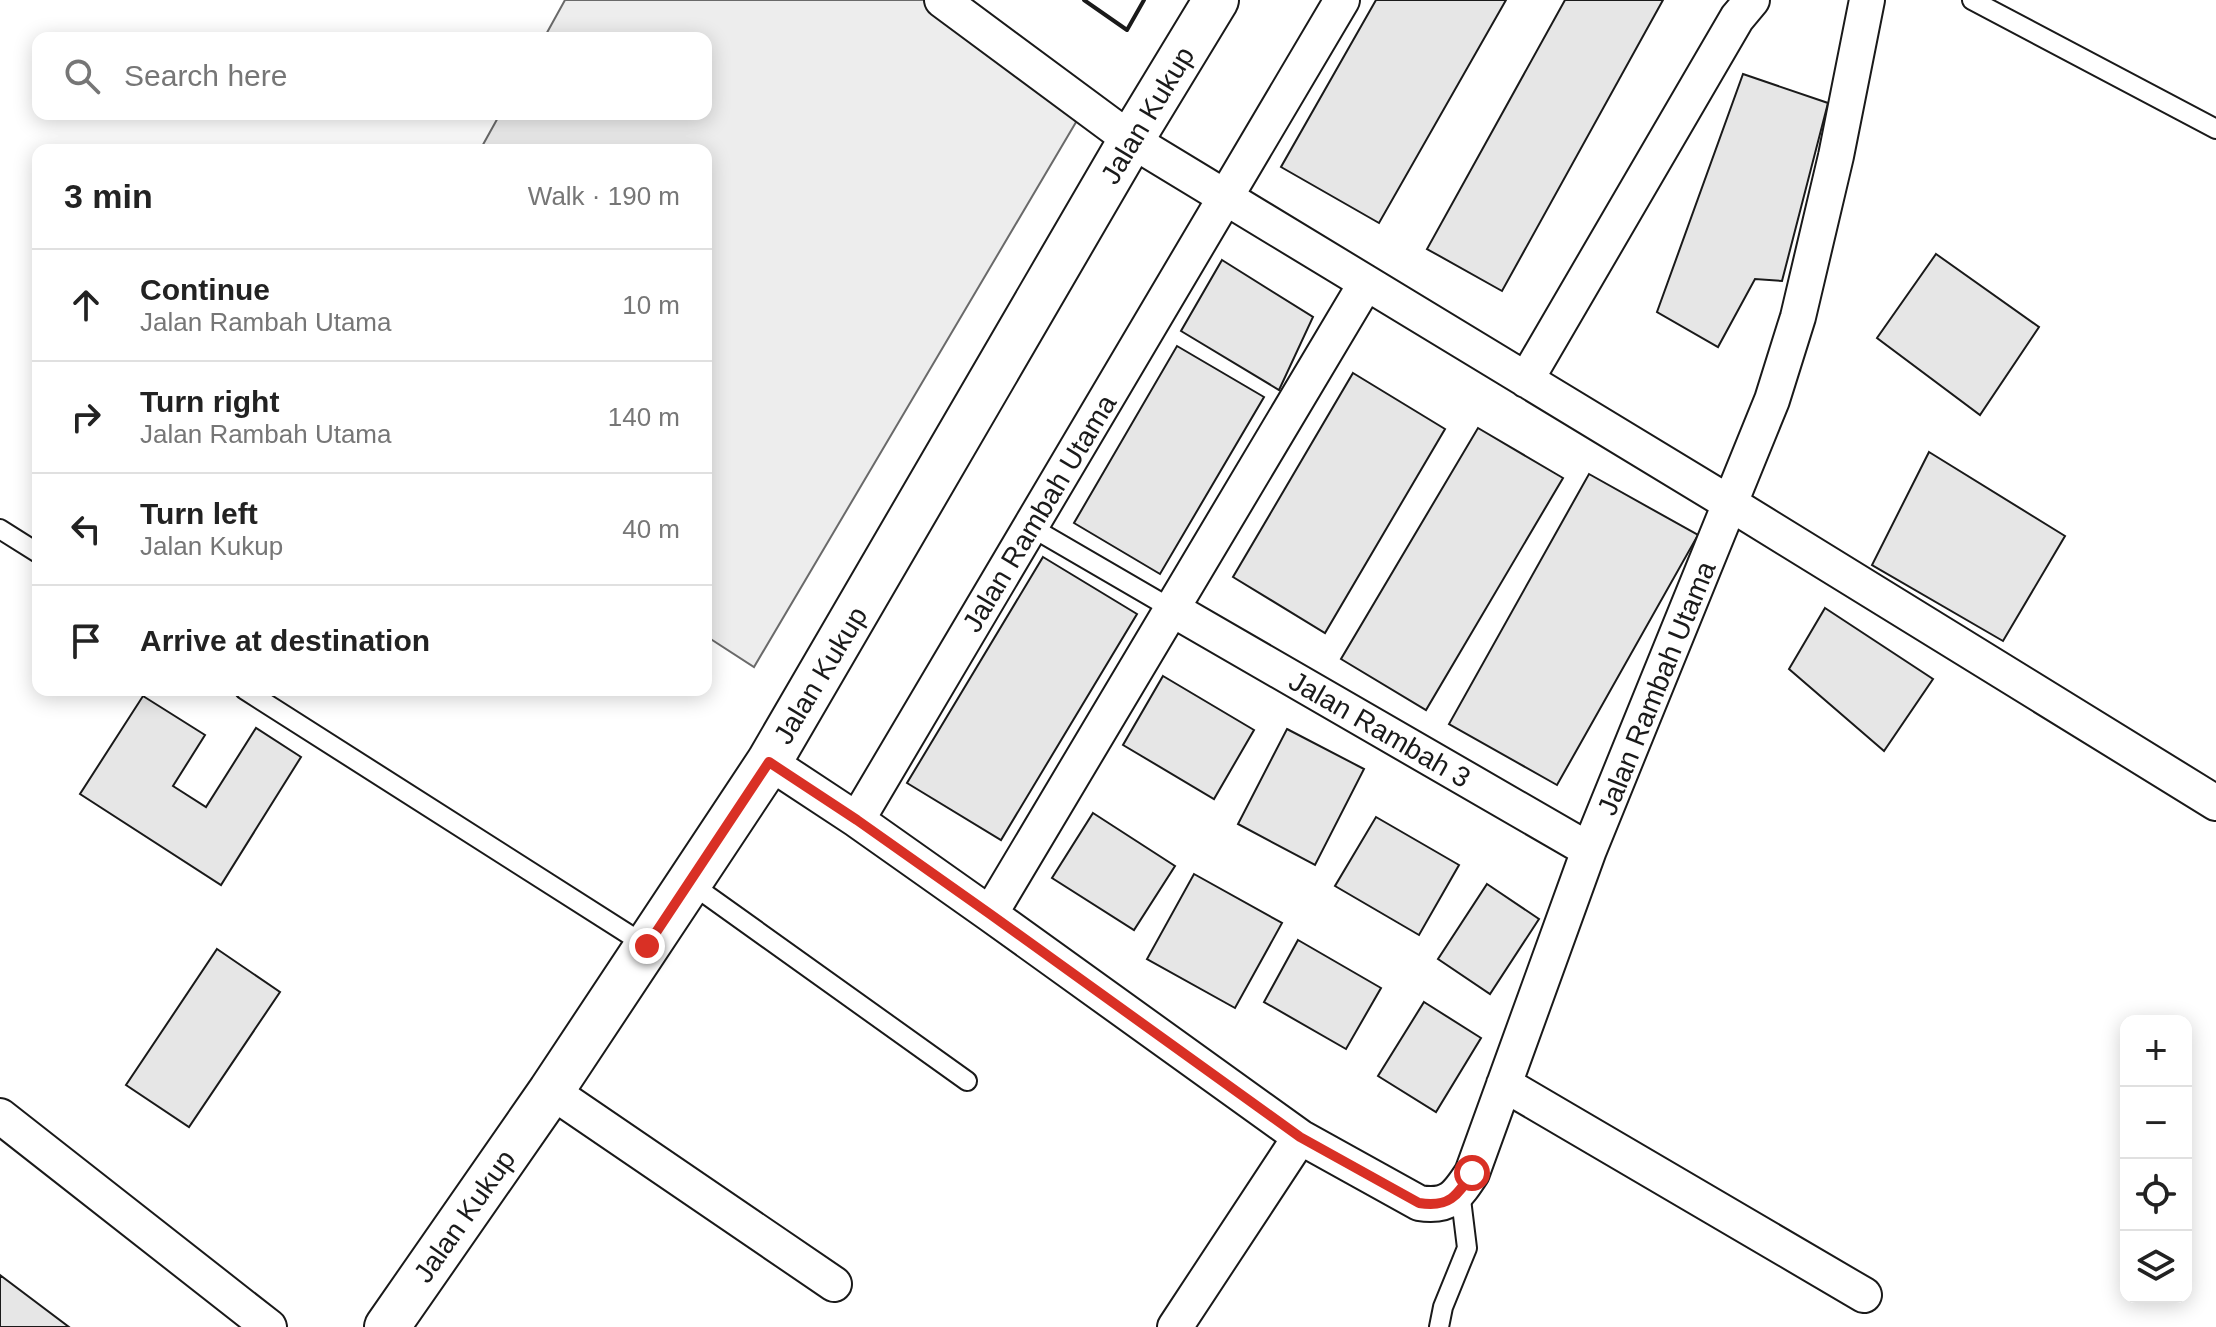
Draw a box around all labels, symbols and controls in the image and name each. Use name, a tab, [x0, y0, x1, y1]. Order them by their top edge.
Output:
search box	[32, 32, 712, 120]
street label: Jalan Kukup	[1094, 41, 1200, 189]
icon: search	[60, 54, 104, 98]
text: Search here	[124, 59, 287, 92]
text: 3 min	[64, 177, 153, 215]
text: Walk · 190 m	[528, 181, 680, 211]
text: Continue	[140, 273, 270, 306]
icon: ahead	[64, 283, 108, 327]
text: 10 m	[622, 290, 680, 320]
text: Jalan Rambah Utama	[140, 307, 391, 337]
text: Turn right	[140, 385, 279, 418]
street label: Jalan Rambah Utama	[956, 389, 1123, 637]
icon: right	[64, 395, 108, 439]
text: 140 m	[608, 402, 680, 432]
text: Jalan Rambah Utama	[140, 419, 391, 449]
text: Turn left	[140, 497, 258, 530]
icon: left	[64, 507, 108, 551]
text: 40 m	[622, 514, 680, 544]
text: Jalan Kukup	[140, 531, 283, 561]
street label: Jalan Rambah Utama	[1591, 556, 1722, 820]
street label: Jalan Kukup	[767, 601, 873, 749]
icon: arrive	[64, 619, 108, 663]
text: Arrive at destination	[140, 624, 430, 657]
street label: Jalan Rambah 3	[1284, 665, 1476, 794]
route end	[629, 928, 665, 964]
map controls	[2120, 1015, 2192, 1303]
button: +	[2120, 1015, 2192, 1087]
button: −	[2120, 1087, 2192, 1159]
street label: Jalan Kukup	[408, 1144, 521, 1288]
route start	[1454, 1155, 1490, 1191]
button: locate	[2120, 1159, 2192, 1231]
button: layers	[2120, 1231, 2192, 1303]

